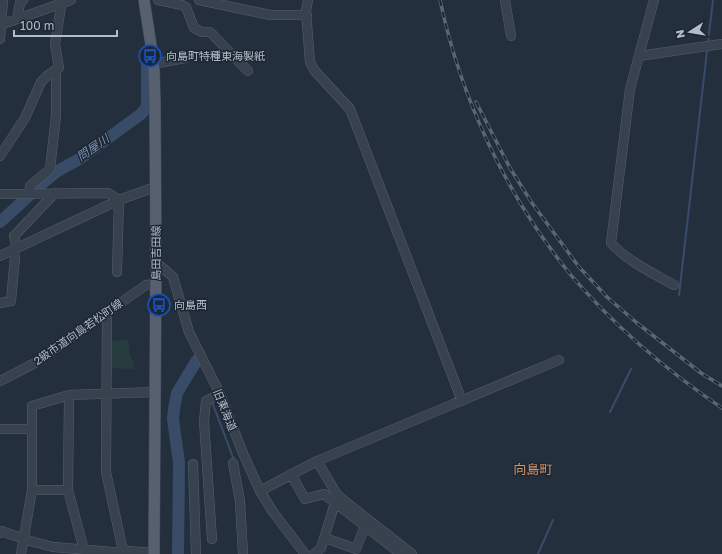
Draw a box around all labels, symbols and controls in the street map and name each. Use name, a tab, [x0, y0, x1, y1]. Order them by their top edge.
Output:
scale bar	[14, 12, 117, 38]
north arrow	[670, 12, 710, 52]
text: 100 m	[20, 18, 54, 33]
text: N	[673, 29, 687, 40]
bus stop icon: 向島町特種東海製紙	[137, 43, 163, 69]
place label: 向島町特種東海製紙	[166, 49, 265, 62]
water label: 問屋川	[74, 130, 113, 164]
street label: 島田吉田線	[149, 226, 162, 281]
bus stop icon: 向島西	[146, 292, 172, 318]
street label: 2級市道向島若松町線	[31, 296, 125, 367]
place label: 向島西	[174, 298, 207, 311]
street label: 旧東海道	[211, 387, 240, 433]
district label: 向島町	[513, 461, 553, 477]

